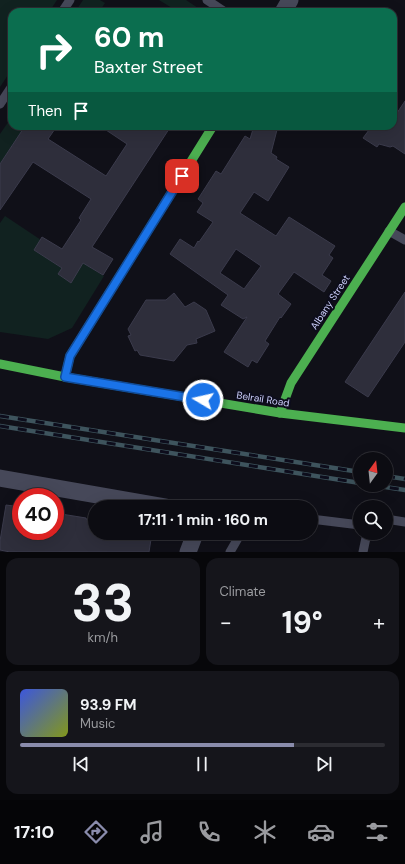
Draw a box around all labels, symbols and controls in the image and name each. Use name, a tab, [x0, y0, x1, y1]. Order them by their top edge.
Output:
text: 60 m	[94, 19, 164, 56]
icon: right	[28, 24, 80, 76]
text: Baxter Street	[94, 55, 203, 79]
icon: arrive	[70, 100, 92, 122]
text: Then	[28, 101, 62, 121]
pin	[165, 159, 199, 193]
icon: arrive	[171, 165, 193, 187]
street label: Albany Street	[307, 272, 353, 332]
position arrow	[182, 379, 224, 421]
street label: Belrail Road	[235, 388, 291, 410]
north arrow	[353, 452, 393, 492]
map controls	[353, 452, 393, 540]
speed limit sign: 40	[12, 488, 64, 540]
button: search	[353, 500, 393, 540]
text: 17:11 · 1 min · 160 m	[138, 510, 268, 530]
text: 33	[71, 569, 134, 637]
text: Climate	[220, 583, 266, 600]
text: 19°	[282, 603, 323, 642]
text: −	[220, 608, 232, 637]
text: +	[373, 608, 385, 637]
text: km/h	[87, 629, 118, 646]
text: 93.9 FM	[80, 695, 136, 715]
text: Music	[80, 715, 115, 732]
icon: previous	[70, 753, 92, 775]
icon: pause	[191, 753, 213, 775]
icon: next	[313, 753, 335, 775]
icon: directions	[82, 818, 110, 846]
icon: music	[138, 818, 166, 846]
icon: phone	[195, 818, 223, 846]
icon: climate	[251, 818, 279, 846]
icon: car	[307, 818, 335, 846]
icon: filters	[363, 818, 391, 846]
text: 17:10	[14, 820, 54, 844]

